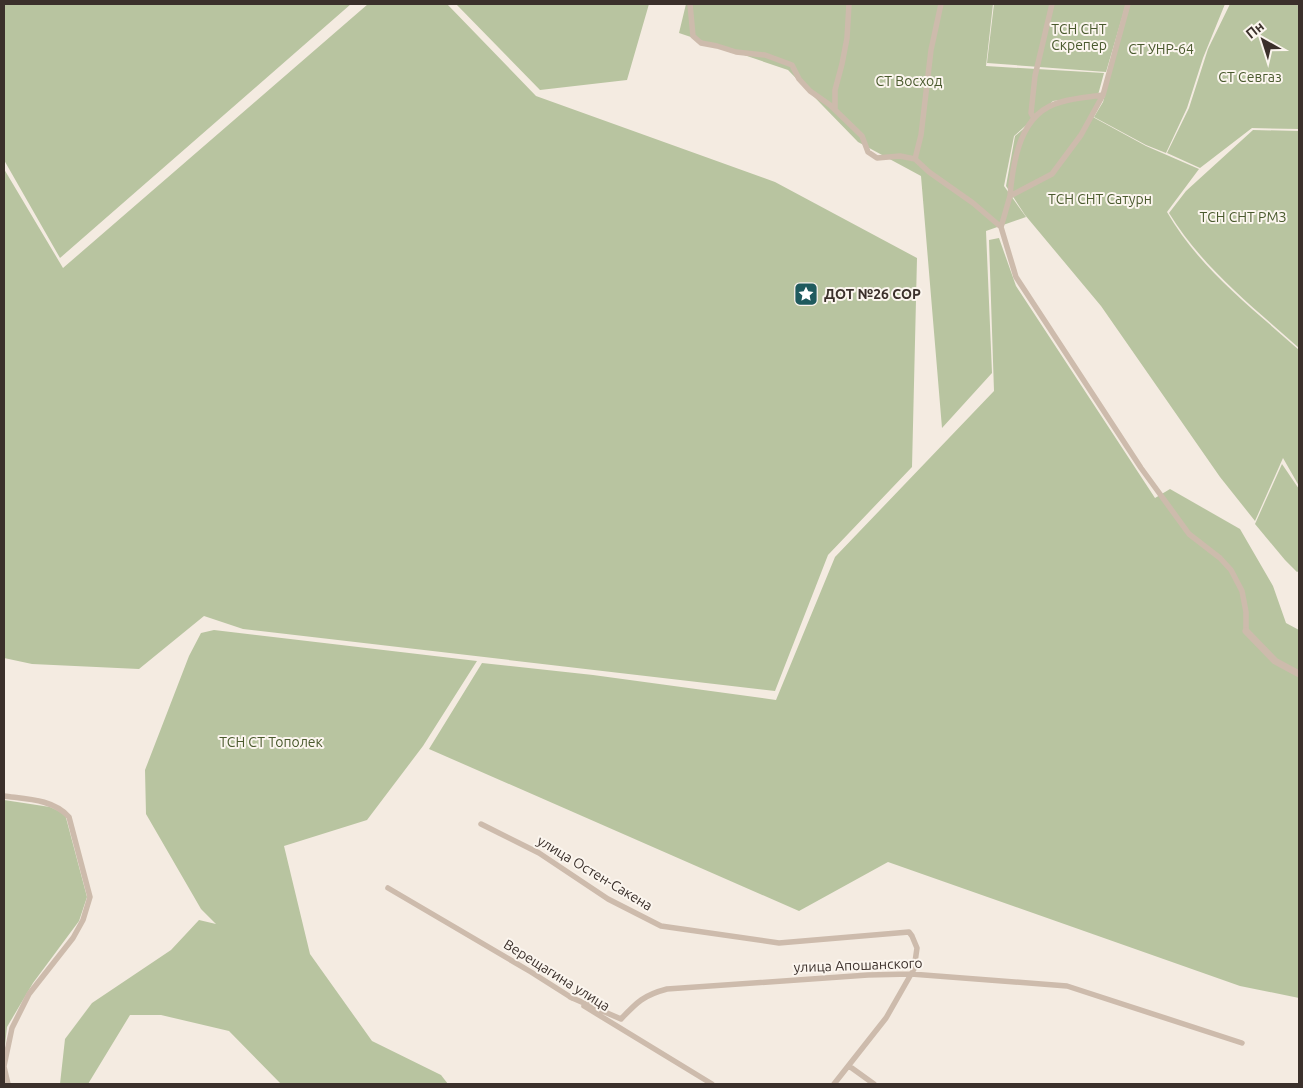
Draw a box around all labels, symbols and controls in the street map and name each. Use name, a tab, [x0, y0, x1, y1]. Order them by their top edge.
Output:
north arrow	[1238, 15, 1288, 65]
text: Пн	[1243, 18, 1267, 42]
park label: ТСН СНТ Скрепер	[1051, 21, 1107, 53]
park label: СТ УНР-64	[1128, 41, 1194, 57]
park label: СТ Севгаз	[1218, 69, 1282, 85]
park label: СТ Восход	[876, 73, 942, 89]
park label: ТСН СНТ Сатурн	[1048, 191, 1152, 207]
park label: ТСН СНТ РМЗ	[1200, 209, 1287, 225]
place icon: ДОТ №26 СОР	[793, 281, 819, 307]
place label: ДОТ №26 СОР	[824, 286, 921, 302]
park label: ТСН СТ Тополек	[219, 734, 323, 750]
street label: улица Остен-Сакена	[535, 832, 655, 914]
street label: Верещагина улица	[501, 936, 613, 1014]
street label: улица Апошанского	[793, 955, 923, 975]

